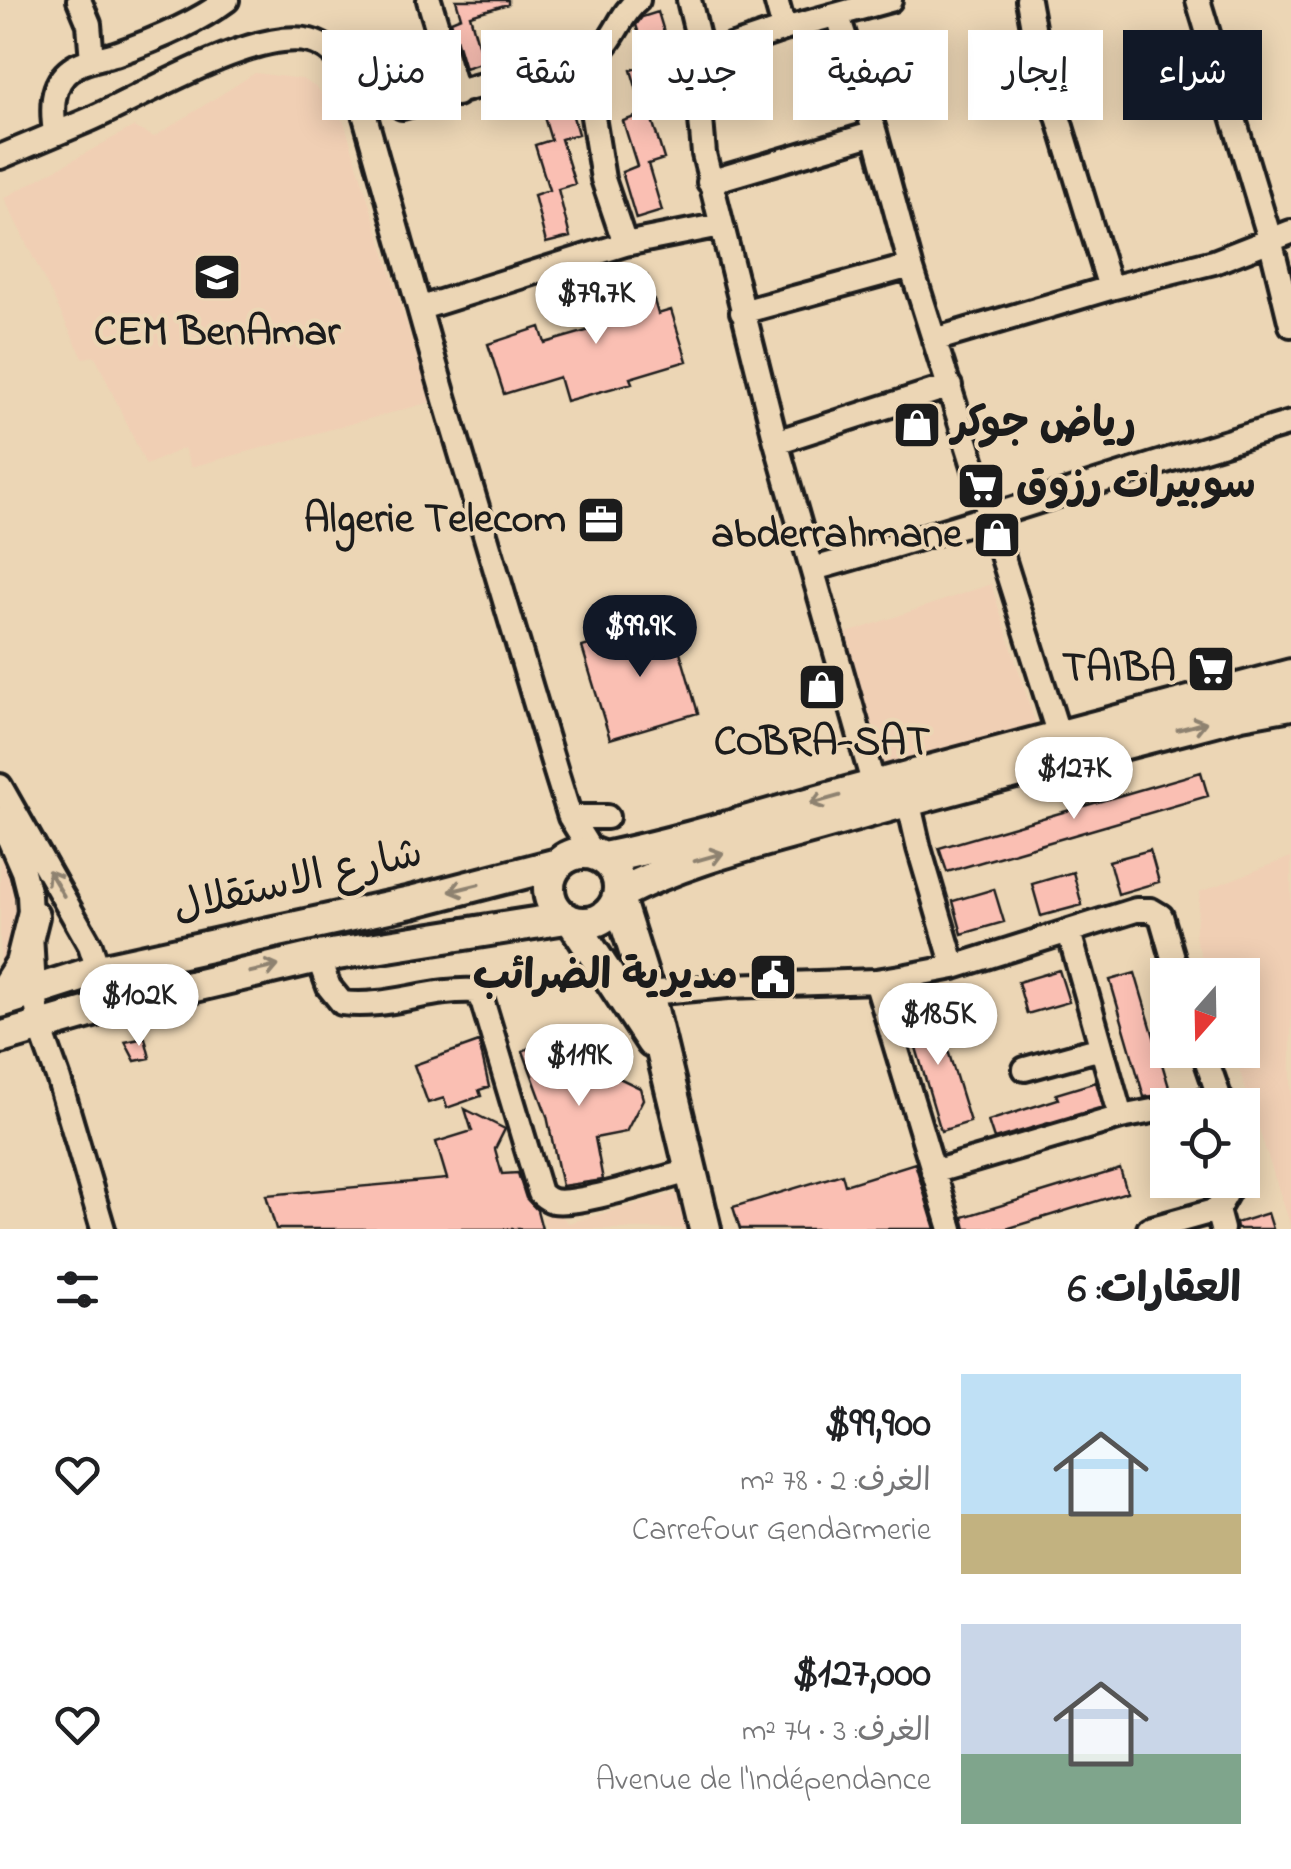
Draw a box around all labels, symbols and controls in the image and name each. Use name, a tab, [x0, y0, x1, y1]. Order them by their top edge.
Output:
chip: منزل	[322, 30, 461, 120]
chip: شقة	[481, 30, 612, 120]
chip: جديد	[632, 30, 773, 120]
chip: تصفية	[793, 30, 948, 120]
chip: إيجار	[968, 30, 1103, 120]
chip: شراء	[1123, 30, 1262, 120]
school or university icon: CEM BenAmar	[191, 251, 243, 303]
pin: $79.7K	[515, 262, 677, 347]
text: $79.7K	[557, 271, 635, 318]
place label: CEM BenAmar	[94, 303, 341, 364]
place label: رياض جوكر	[948, 395, 1136, 456]
shop icon: رياض جوكر	[891, 399, 943, 451]
place label: سوبيرات رزوق	[1016, 456, 1256, 517]
supermarket icon: سوبيرات رزوق	[955, 460, 1007, 512]
place label: Algerie Telecom	[304, 490, 566, 552]
office icon: Algerie Telecom	[575, 494, 627, 546]
place label: abderrahmane	[711, 505, 963, 566]
shop icon: abderrahmane	[971, 509, 1023, 561]
pin: $99.9K	[559, 595, 721, 680]
text: $99.9K	[605, 604, 675, 651]
place label: TAIBA	[1062, 639, 1176, 700]
supermarket icon: TAIBA	[1185, 643, 1237, 695]
shop icon: COBRA-SAT	[796, 661, 848, 713]
place label: COBRA-SAT	[714, 713, 930, 774]
one-way arrow	[1176, 716, 1207, 735]
pin: $127K	[1004, 737, 1144, 822]
text: $127K	[1037, 746, 1111, 793]
one-way arrow	[810, 792, 841, 810]
street label: شارع الاستقلال	[167, 824, 429, 940]
one-way arrow	[693, 847, 725, 865]
one-way arrow	[46, 869, 66, 898]
one-way arrow	[449, 880, 480, 899]
place label: مديرية الضرائب	[473, 947, 738, 1008]
public building icon: مديرية الضرائب	[747, 951, 799, 1003]
north arrow	[1150, 958, 1260, 1068]
map controls	[1150, 958, 1260, 1198]
one-way arrow	[247, 959, 279, 977]
pin: $102K	[69, 964, 209, 1049]
text: $102K	[102, 973, 176, 1020]
pin: $185K	[868, 983, 1008, 1068]
text: $185K	[900, 992, 976, 1039]
pin: $119K	[509, 1024, 649, 1109]
text: $119K	[547, 1033, 611, 1080]
button: locate	[1150, 1088, 1260, 1198]
text: العقارات: 6	[1068, 1260, 1241, 1321]
icon: filters	[50, 1262, 105, 1317]
text: $99,900	[824, 1394, 931, 1455]
icon: home	[1041, 1414, 1161, 1534]
icon: heart	[50, 1447, 105, 1502]
text: الغرف: 2 · 78 m²	[740, 1459, 931, 1506]
text: Carrefour Gendarmerie	[632, 1508, 931, 1555]
text: $127,000	[792, 1644, 931, 1705]
icon: home	[1041, 1664, 1161, 1784]
icon: heart	[50, 1697, 105, 1752]
text: الغرف: 3 · 74 m²	[742, 1709, 931, 1756]
text: Avenue de l'Indépendance	[596, 1758, 931, 1805]

